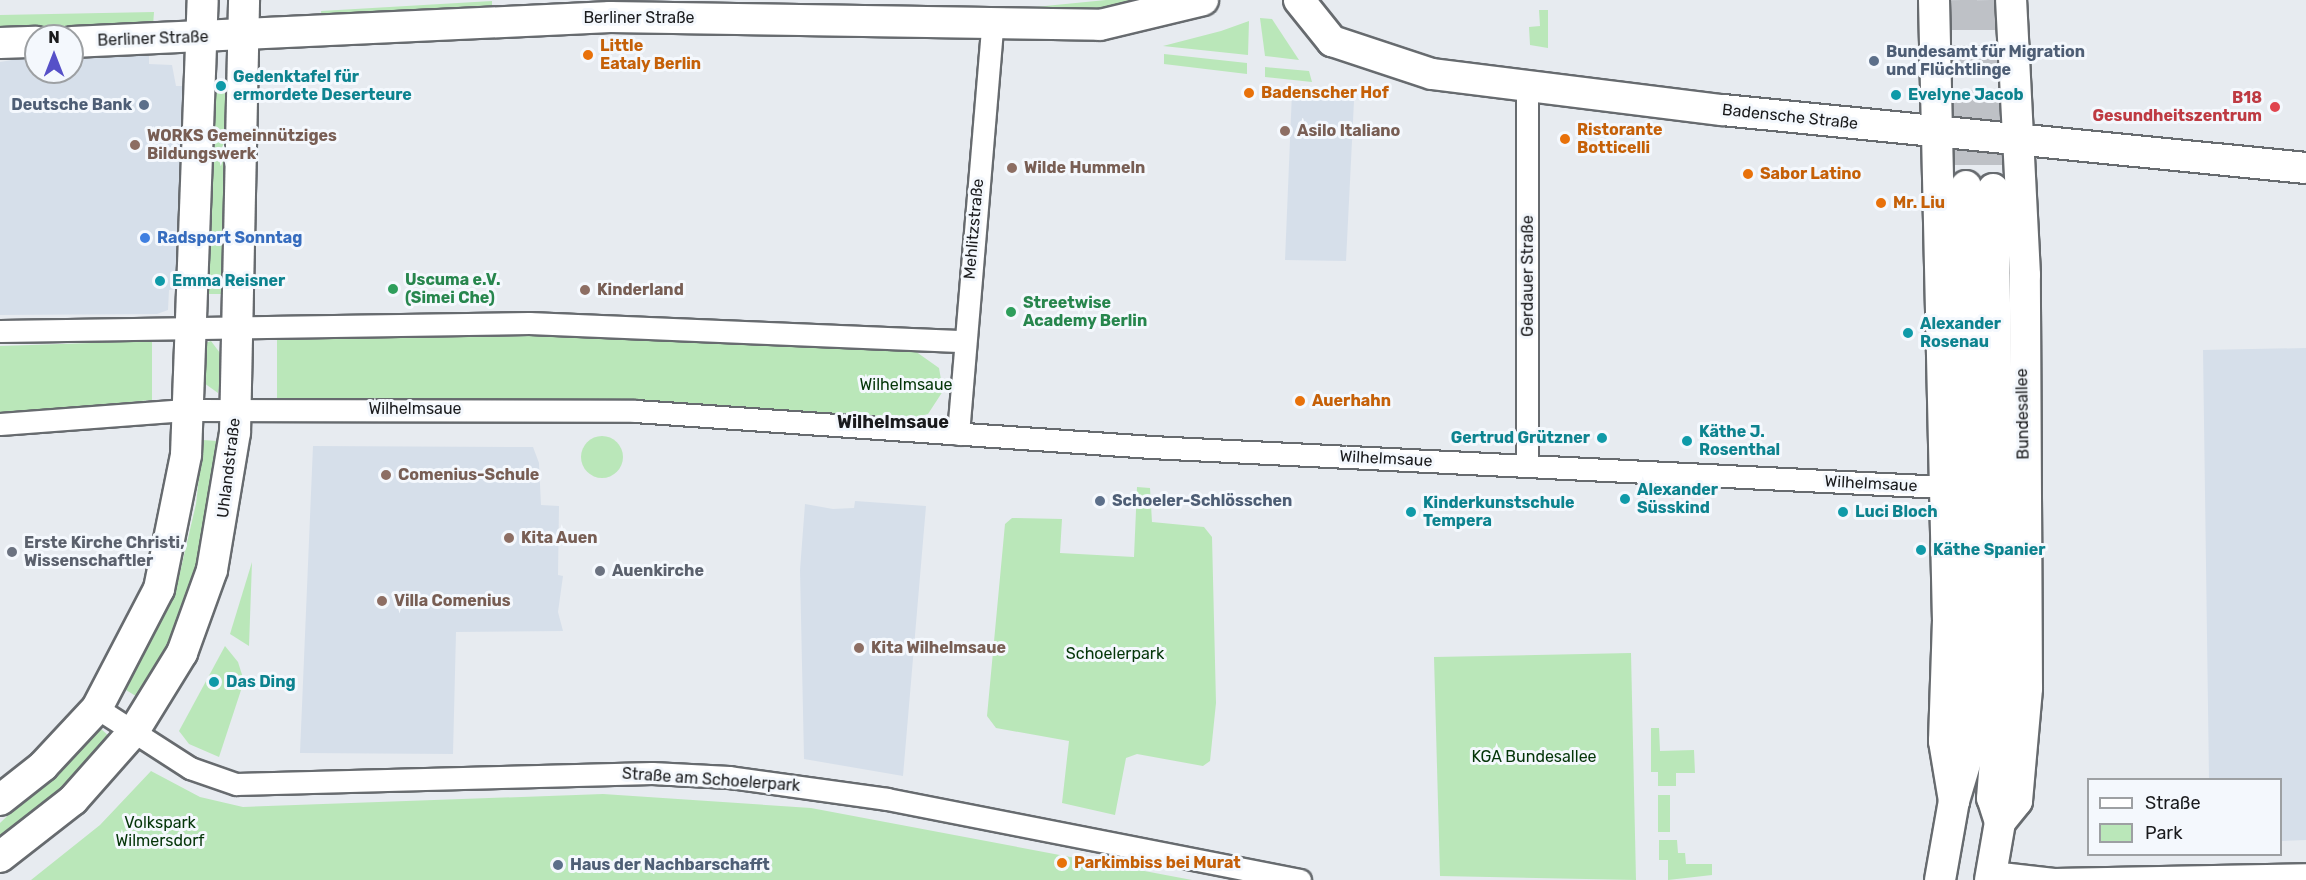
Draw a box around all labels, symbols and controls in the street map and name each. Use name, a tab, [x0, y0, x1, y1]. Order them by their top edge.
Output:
street label: Berliner Straße	[583, 8, 695, 28]
north arrow	[24, 24, 84, 84]
street label: Berliner Straße	[97, 27, 209, 51]
text: N	[48, 28, 60, 47]
place label: Little Eataly Berlin	[600, 36, 702, 74]
place label: Bundesamt für Migration und Flüchtlinge	[1886, 42, 2086, 80]
marker: Little Eataly Berlin	[581, 48, 595, 62]
marker: Bundesamt für Migration und Flüchtlinge	[1867, 54, 1881, 68]
place label: Gedenktafel für ermordete Deserteure	[233, 67, 412, 105]
marker: Gedenktafel für ermordete Deserteure	[214, 79, 228, 93]
place label: Badenscher Hof	[1261, 83, 1389, 103]
place label: Evelyne Jacob	[1908, 85, 2024, 105]
marker: Badenscher Hof	[1242, 86, 1256, 100]
marker: Evelyne Jacob	[1889, 88, 1903, 102]
place label: B18 Gesundheitszentrum	[2093, 88, 2262, 126]
place label: Deutsche Bank	[11, 95, 132, 115]
marker: Deutsche Bank	[137, 98, 151, 112]
marker: B18 Gesundheitszentrum	[2266, 98, 2284, 116]
street label: Badensche Straße	[1721, 100, 1859, 134]
place label: Ristorante Botticelli	[1577, 120, 1662, 158]
place label: Asilo Italiano	[1297, 121, 1400, 141]
marker: Asilo Italiano	[1278, 124, 1292, 138]
place label: WORKS Gemeinnütziges Bildungswerk	[147, 126, 337, 164]
marker: Ristorante Botticelli	[1558, 132, 1572, 146]
marker: WORKS Gemeinnütziges Bildungswerk	[128, 138, 142, 152]
place label: Wilde Hummeln	[1024, 158, 1145, 178]
marker: Wilde Hummeln	[1005, 161, 1019, 175]
place label: Sabor Latino	[1760, 164, 1862, 184]
marker: Sabor Latino	[1741, 167, 1755, 181]
street label: Mehlitzstraße	[960, 178, 988, 280]
place label: Mr. Liu	[1893, 193, 1945, 213]
marker: Mr. Liu	[1874, 196, 1888, 210]
street label: Gerdauer Straße	[1518, 215, 1538, 337]
place label: Radsport Sonntag	[157, 228, 302, 248]
marker: Radsport Sonntag	[138, 231, 152, 245]
place label: Uscuma e.V. (Simei Che)	[405, 270, 500, 308]
place label: Emma Reisner	[172, 271, 285, 291]
marker: Emma Reisner	[153, 274, 167, 288]
place label: Kinderland	[597, 280, 684, 300]
marker: Uscuma e.V. (Simei Che)	[386, 282, 400, 296]
marker: Kinderland	[578, 283, 592, 297]
place label: Streetwise Academy Berlin	[1023, 293, 1148, 331]
marker: Streetwise Academy Berlin	[1004, 305, 1018, 319]
place label: Alexander Rosenau	[1920, 314, 2001, 352]
marker: Alexander Rosenau	[1901, 326, 1915, 340]
street label: Bundesallee	[2013, 368, 2033, 460]
park label: Wilhelmsaue	[860, 375, 952, 395]
place label: Auerhahn	[1312, 391, 1391, 411]
marker: Auerhahn	[1293, 394, 1307, 408]
street label: Wilhelmsaue	[369, 399, 461, 419]
district label: Wilhelmsaue	[837, 411, 949, 433]
street label: Uhlandstraße	[213, 417, 245, 519]
place label: Käthe J. Rosenthal	[1699, 422, 1780, 460]
place label: Gertrud Grützner	[1451, 428, 1590, 448]
marker: Gertrud Grützner	[1595, 431, 1609, 445]
marker: Käthe J. Rosenthal	[1680, 434, 1694, 448]
street label: Wilhelmsaue	[1339, 447, 1433, 471]
place label: Comenius-Schule	[398, 465, 539, 485]
marker: Comenius-Schule	[379, 468, 393, 482]
street label: Wilhelmsaue	[1824, 472, 1918, 496]
place label: Alexander Süsskind	[1637, 480, 1718, 518]
place label: Schoeler-Schlösschen	[1112, 491, 1292, 511]
marker: Alexander Süsskind	[1618, 492, 1632, 506]
place label: Kinderkunstschule Tempera	[1423, 493, 1575, 531]
marker: Schoeler-Schlösschen	[1093, 494, 1107, 508]
place label: Luci Bloch	[1855, 502, 1938, 522]
marker: Kinderkunstschule Tempera	[1404, 505, 1418, 519]
marker: Luci Bloch	[1836, 505, 1850, 519]
place label: Kita Auen	[521, 528, 598, 548]
marker: Kita Auen	[502, 531, 516, 545]
place label: Erste Kirche Christi, Wissenschaftler	[24, 533, 185, 571]
place label: Käthe Spanier	[1933, 540, 2045, 560]
marker: Käthe Spanier	[1914, 543, 1928, 557]
marker: Erste Kirche Christi, Wissenschaftler	[5, 545, 19, 559]
place label: Auenkirche	[612, 561, 704, 581]
marker: Auenkirche	[593, 564, 607, 578]
place label: Villa Comenius	[394, 591, 511, 611]
marker: Villa Comenius	[375, 594, 389, 608]
place label: Kita Wilhelmsaue	[871, 638, 1006, 658]
marker: Kita Wilhelmsaue	[852, 641, 866, 655]
park label: Schoelerpark	[1066, 644, 1164, 664]
place label: Das Ding	[226, 672, 296, 692]
marker: Das Ding	[207, 675, 221, 689]
park label: KGA Bundesallee	[1471, 747, 1597, 767]
street label: Straße am Schoelerpark	[621, 764, 801, 796]
legend	[2087, 778, 2282, 856]
text: Straße	[2145, 792, 2201, 814]
park label: Volkspark Wilmersdorf	[116, 813, 204, 851]
text: Park	[2145, 822, 2182, 844]
place label: Parkimbiss bei Murat	[1074, 853, 1241, 873]
place label: Haus der Nachbarschafft	[570, 855, 770, 875]
marker: Parkimbiss bei Murat	[1055, 856, 1069, 870]
marker: Haus der Nachbarschafft	[551, 858, 565, 872]

